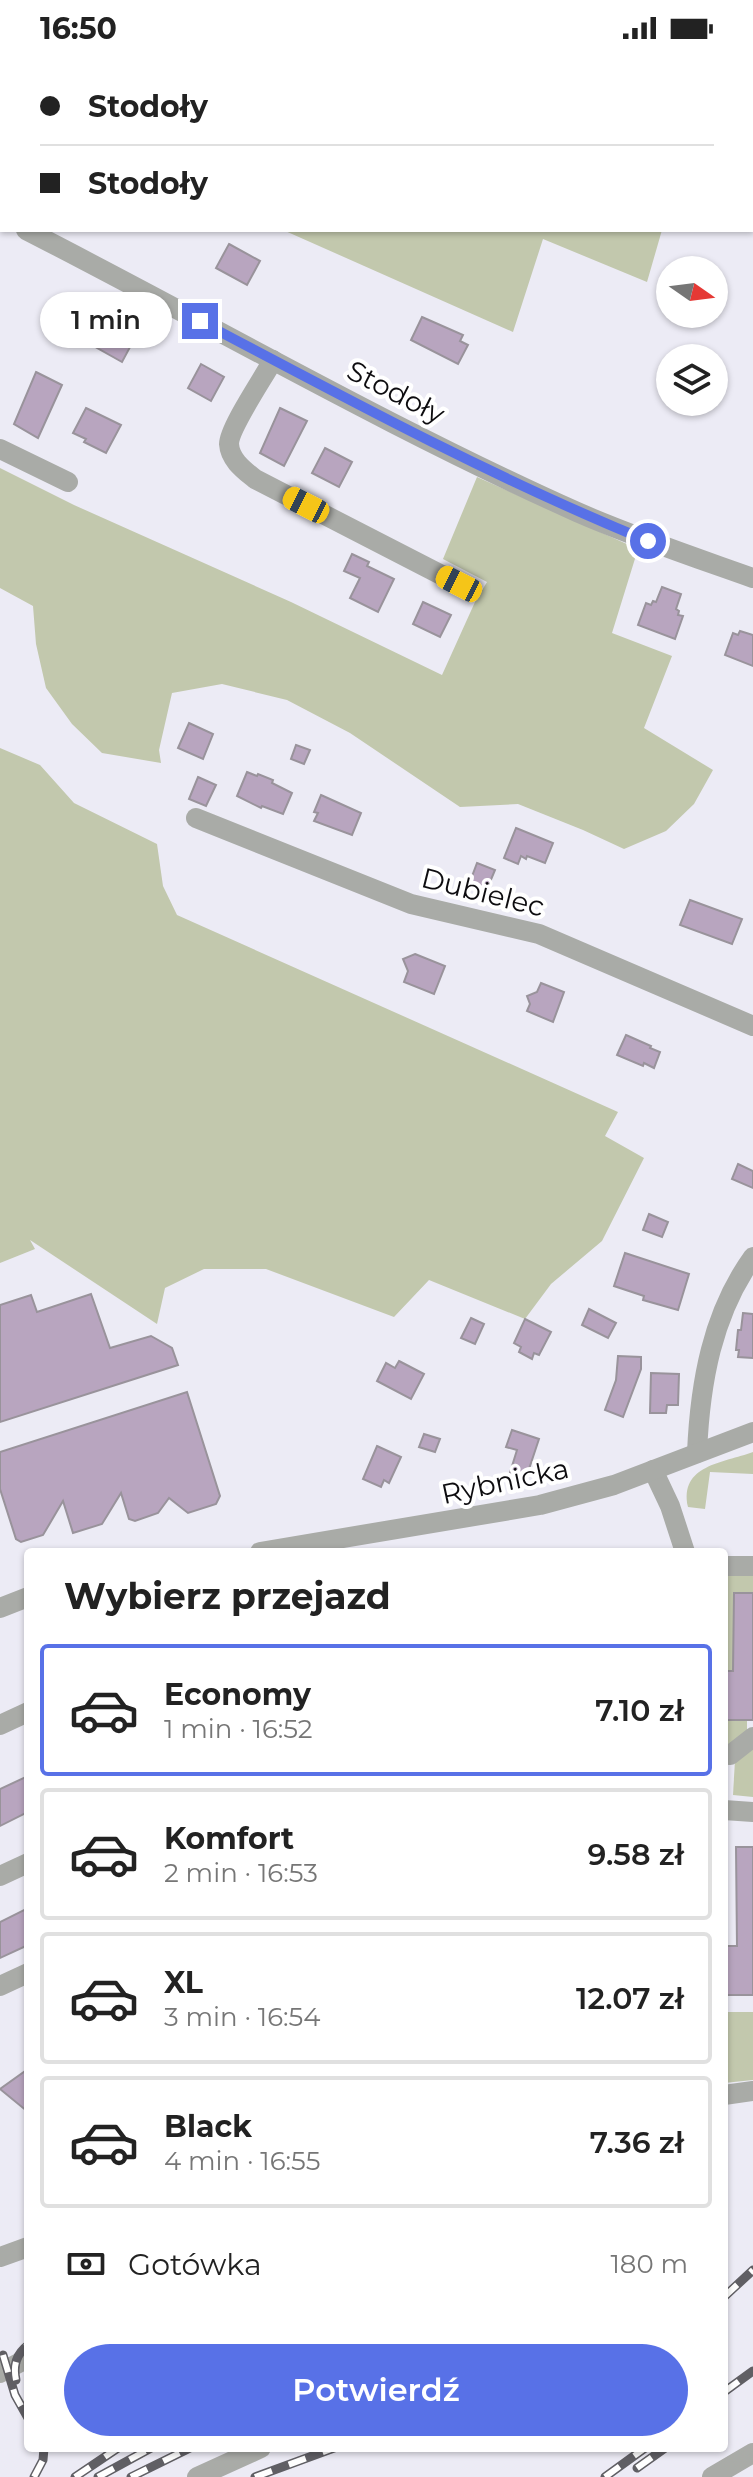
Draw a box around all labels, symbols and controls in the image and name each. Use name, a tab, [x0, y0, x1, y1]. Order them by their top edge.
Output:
text: 16:50	[40, 10, 117, 47]
text: Stodoły	[88, 88, 208, 125]
text: Stodoły	[88, 165, 208, 202]
north arrow	[656, 256, 728, 328]
map controls	[656, 256, 728, 416]
callout: 1 min	[40, 293, 172, 349]
route end	[182, 303, 218, 339]
text: 1 min	[71, 304, 141, 336]
button: layers	[656, 344, 728, 416]
street label: Stodoły	[341, 353, 451, 431]
car	[279, 483, 333, 527]
route start	[630, 523, 666, 559]
car	[432, 562, 486, 606]
street label: Dubielec	[418, 860, 548, 924]
street label: Rybnicka	[438, 1451, 572, 1511]
text: Wybierz przejazd	[64, 1574, 391, 1618]
icon: car	[68, 1674, 140, 1746]
text: Economy	[164, 1676, 311, 1713]
text: 7.10 zł	[595, 1692, 684, 1729]
text: 1 min · 16:52	[164, 1713, 313, 1745]
icon: car	[68, 1818, 140, 1890]
text: Komfort	[164, 1820, 294, 1857]
text: 9.58 zł	[588, 1836, 684, 1873]
text: 2 min · 16:53	[164, 1857, 318, 1889]
icon: car	[68, 1962, 140, 2034]
text: XL	[164, 1964, 203, 2001]
text: 12.07 zł	[576, 1980, 684, 2017]
text: 3 min · 16:54	[164, 2001, 320, 2033]
icon: car	[68, 2106, 140, 2178]
text: Black	[164, 2108, 252, 2145]
text: 7.36 zł	[590, 2124, 684, 2161]
text: 4 min · 16:55	[164, 2145, 320, 2177]
icon: cash	[64, 2242, 108, 2286]
text: Gotówka	[128, 2246, 262, 2283]
text: 180 m	[610, 2248, 688, 2280]
button: Potwierdź	[64, 2344, 688, 2436]

